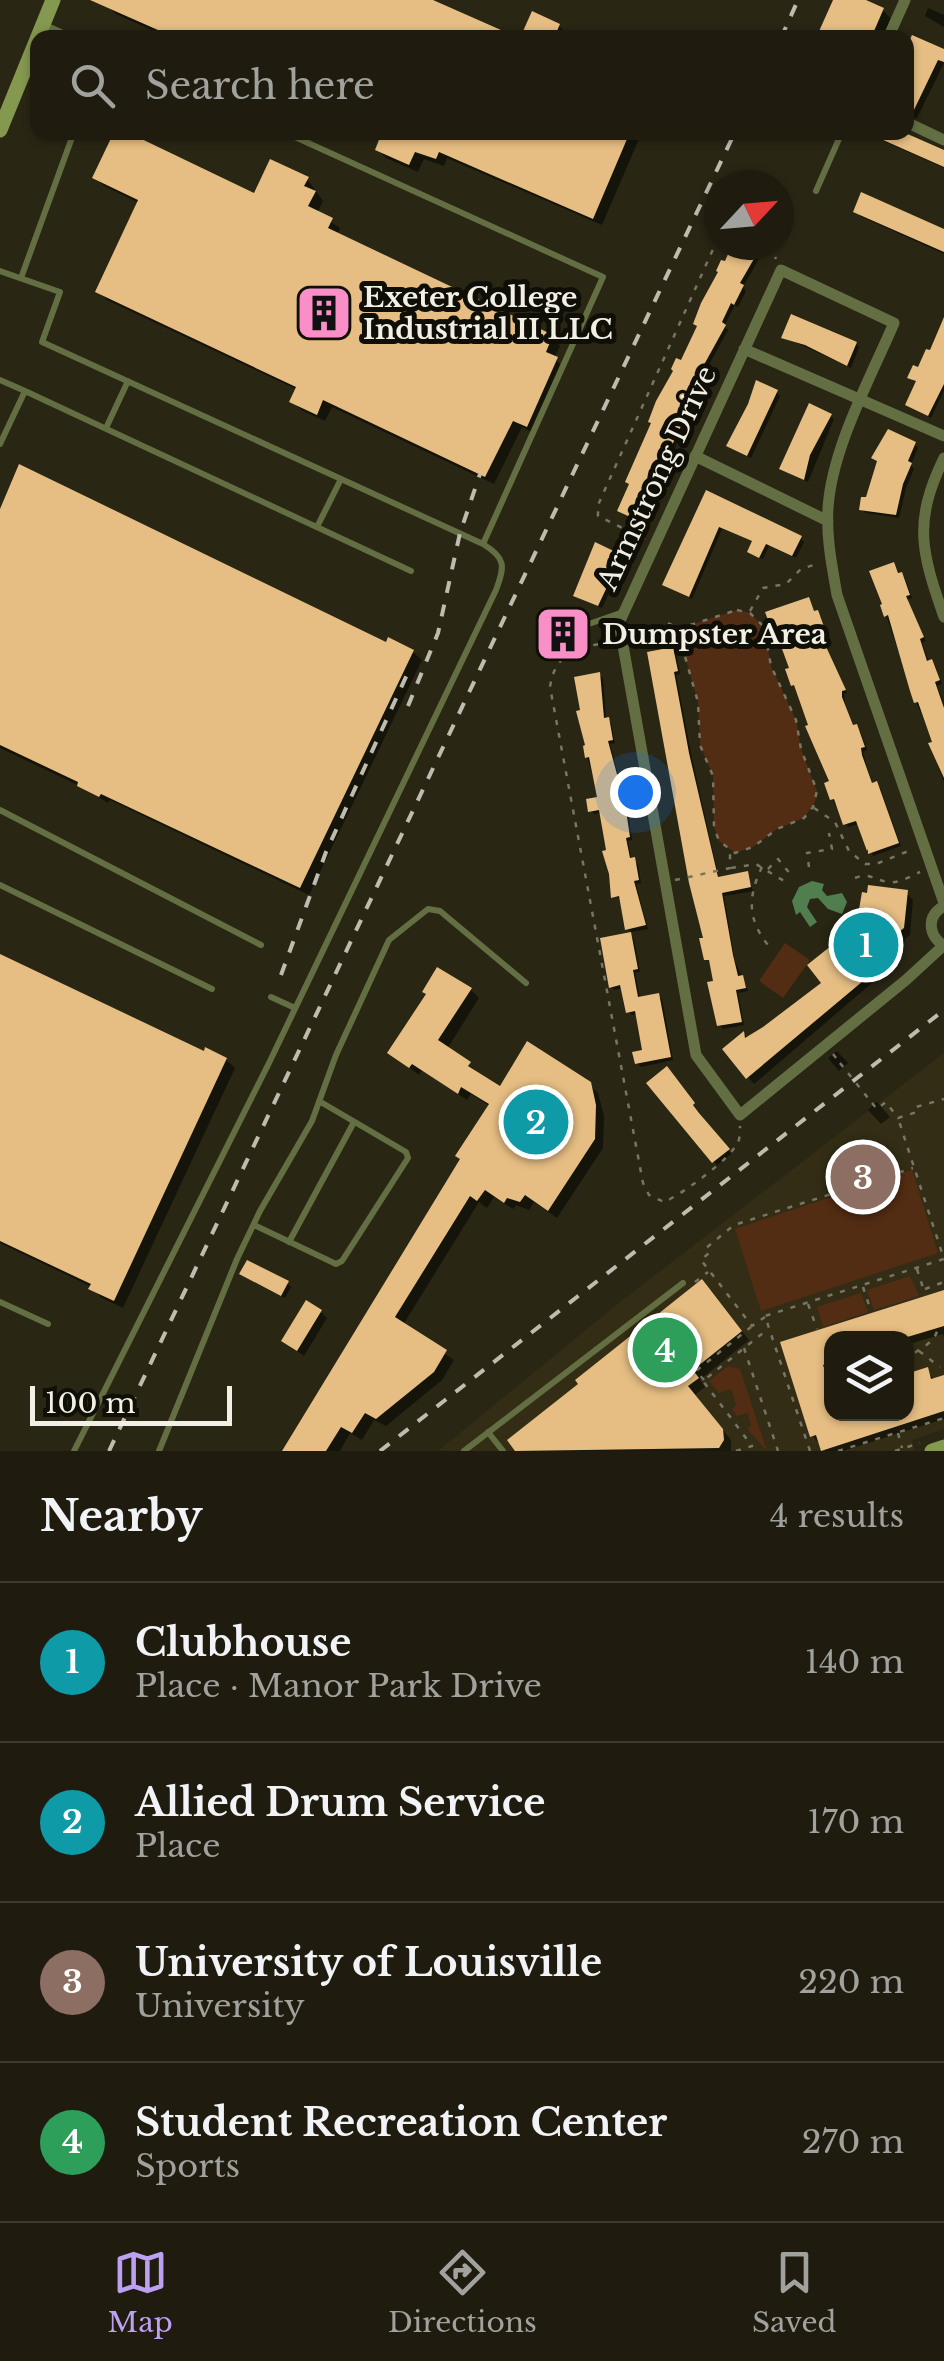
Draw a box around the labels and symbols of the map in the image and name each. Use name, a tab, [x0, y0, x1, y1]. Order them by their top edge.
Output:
north arrow	[704, 170, 794, 260]
place label: Exeter College Industrial II LLC	[363, 280, 613, 347]
building icon: Exeter College Industrial II LLC	[294, 283, 354, 343]
street label: Armstrong Drive	[589, 360, 724, 597]
building icon: Dumpster Area	[533, 604, 593, 664]
place label: Dumpster Area	[602, 617, 827, 652]
your location	[610, 767, 661, 818]
pin: 1	[834, 908, 898, 982]
pin: 2	[504, 1084, 568, 1160]
pin: 3	[830, 1140, 896, 1214]
pin: 4	[632, 1312, 698, 1388]
scale bar	[30, 1381, 232, 1426]

